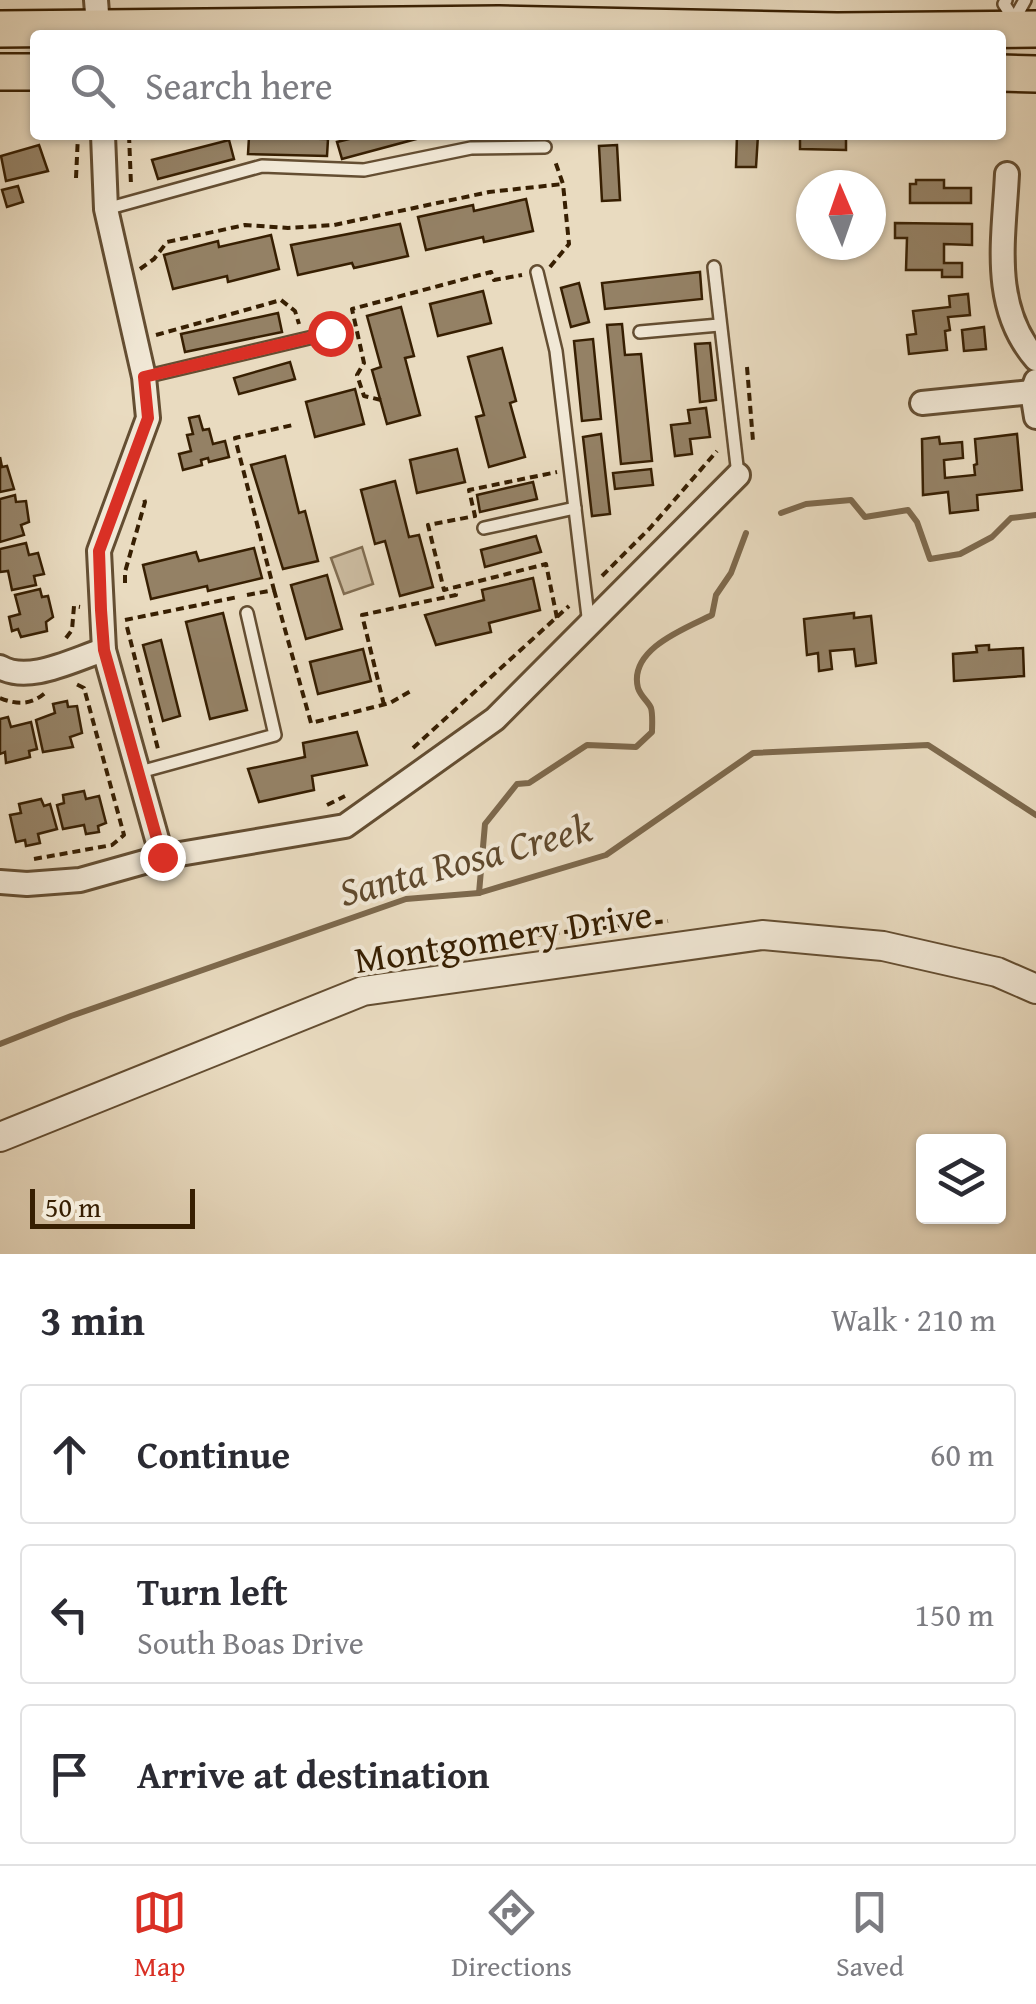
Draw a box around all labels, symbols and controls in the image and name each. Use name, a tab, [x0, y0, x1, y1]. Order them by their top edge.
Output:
search box	[30, 30, 1006, 140]
text: Search here	[145, 57, 333, 113]
icon: search	[65, 58, 120, 113]
north arrow	[796, 170, 886, 260]
route start	[308, 311, 354, 357]
water label: Santa Rosa Creek	[332, 797, 599, 921]
route end	[140, 835, 186, 881]
street label: Montgomery Drive	[350, 885, 656, 987]
map controls	[916, 1134, 1006, 1224]
button: layers	[916, 1134, 1006, 1224]
scale bar	[30, 1184, 195, 1228]
text: 50 m	[45, 1186, 101, 1227]
text: 3 min	[40, 1289, 145, 1350]
text: Walk · 210 m	[831, 1296, 996, 1343]
text: Continue	[137, 1426, 290, 1482]
icon: ahead	[42, 1427, 97, 1482]
text: 60 m	[930, 1431, 994, 1478]
text: Turn left	[137, 1563, 288, 1619]
icon: left	[42, 1587, 97, 1642]
text: 150 m	[915, 1591, 994, 1638]
text: South Boas Drive	[137, 1619, 364, 1666]
text: Arrive at destination	[137, 1746, 490, 1802]
icon: arrive	[42, 1747, 97, 1802]
tab: Map	[132, 1885, 187, 1986]
tab: Directions	[451, 1885, 572, 1986]
tab: Saved	[836, 1885, 904, 1986]

